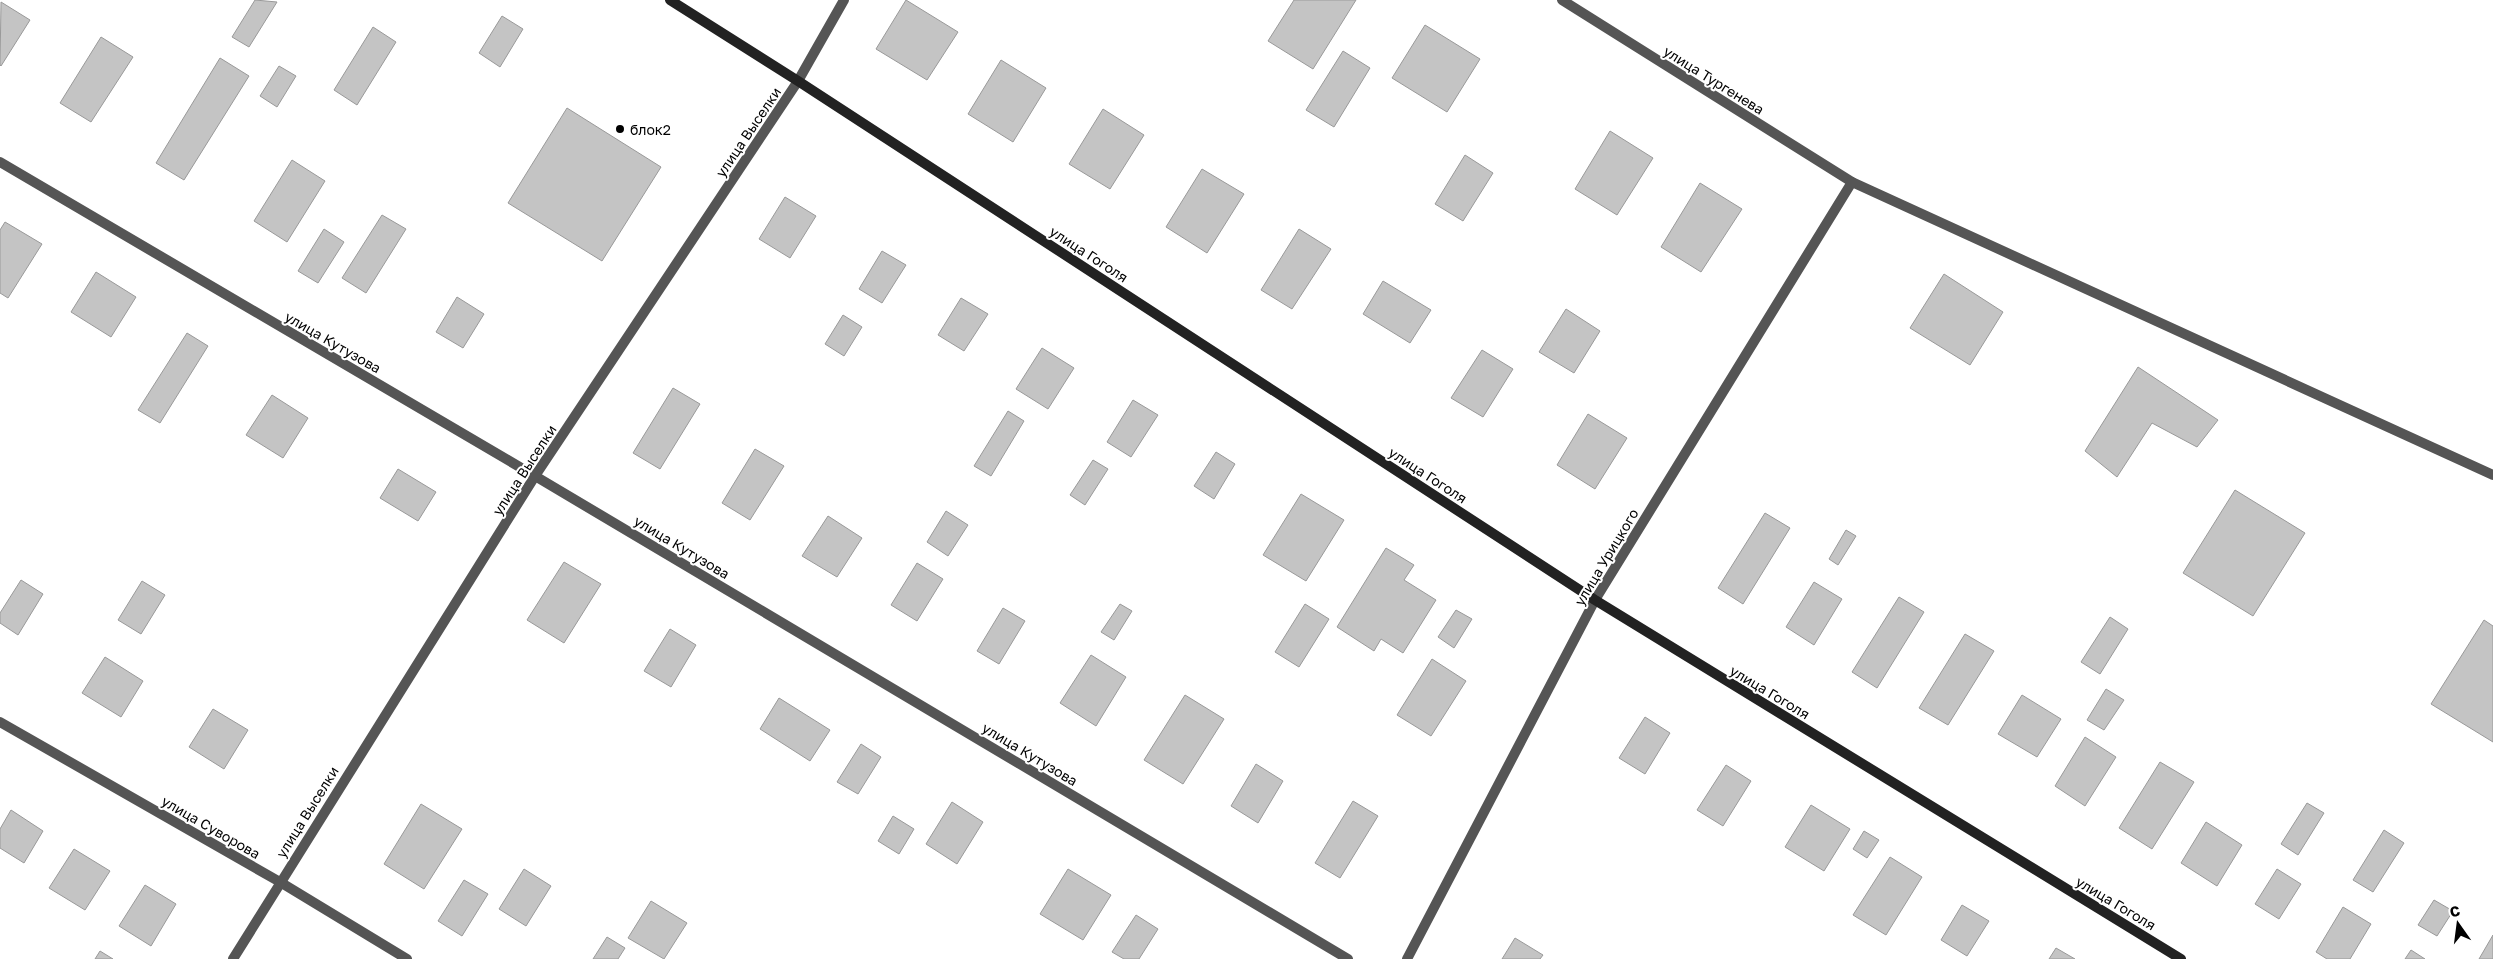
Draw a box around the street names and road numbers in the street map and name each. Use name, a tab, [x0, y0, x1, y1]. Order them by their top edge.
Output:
street label: улица Тургенева	[1661, 42, 1767, 118]
street label: улица Выселки	[712, 84, 784, 180]
street label: улица Гоголя	[1047, 222, 1131, 286]
street label: улица Кутузова	[282, 308, 384, 376]
street label: улица Выселки	[488, 422, 560, 518]
street label: улица Гоголя	[1386, 443, 1470, 507]
street label: улица Урицкого	[1570, 505, 1642, 609]
street label: улица Кутузова	[631, 512, 733, 582]
street label: улица Гоголя	[1727, 662, 1813, 722]
street label: улица Кутузова	[979, 719, 1081, 789]
street label: улица Выселки	[272, 763, 342, 861]
street label: улица Суворова	[159, 792, 263, 862]
street label: улица Гоголя	[2073, 873, 2159, 933]

